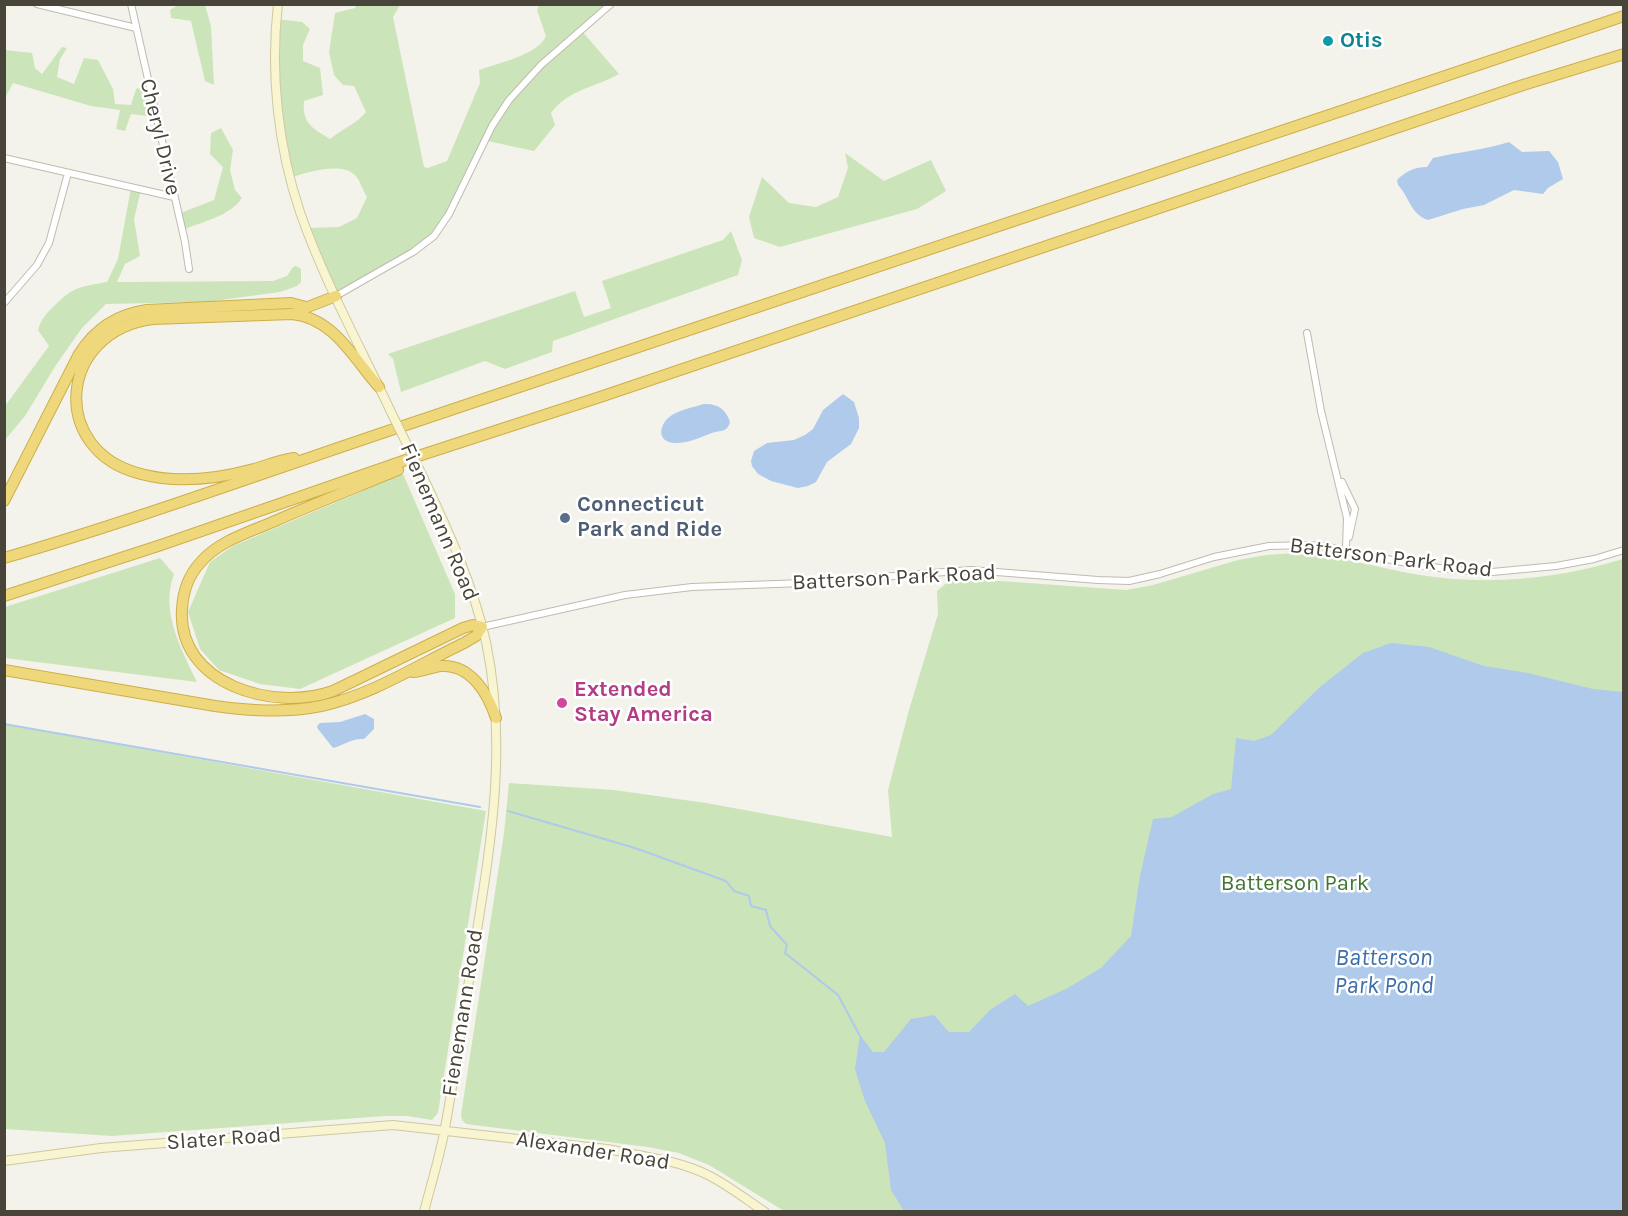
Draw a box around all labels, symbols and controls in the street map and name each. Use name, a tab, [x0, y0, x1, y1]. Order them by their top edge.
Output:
place label: Otis	[1340, 28, 1383, 54]
marker: Otis	[1321, 34, 1335, 48]
street label: Cheryl Drive	[134, 76, 186, 198]
street label: Fienemann Road	[394, 439, 484, 605]
place label: Connecticut Park and Ride	[577, 492, 722, 544]
marker: Connecticut Park and Ride	[558, 511, 572, 525]
street label: Batterson Park Road	[1288, 532, 1494, 584]
street label: Batterson Park Road	[791, 559, 997, 597]
place label: Extended Stay America	[574, 677, 713, 728]
marker: Extended Stay America	[555, 696, 569, 710]
park label: Batterson Park	[1221, 871, 1369, 897]
street label: Fienemann Road	[437, 927, 489, 1099]
water label: Batterson Park Pond	[1334, 944, 1434, 1000]
street label: Slater Road	[166, 1122, 282, 1156]
street label: Alexander Road	[514, 1126, 672, 1176]

